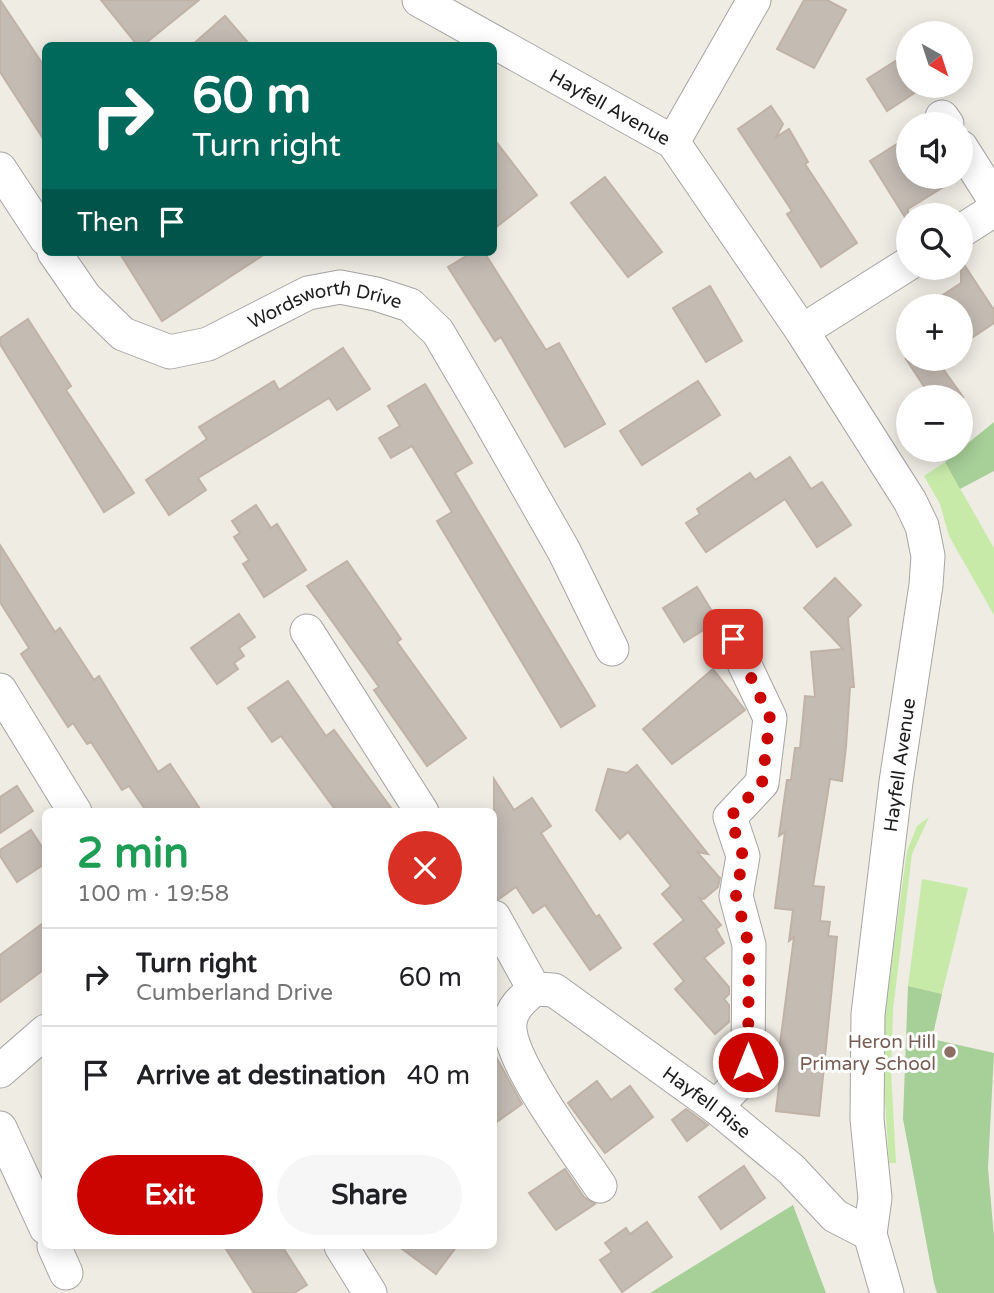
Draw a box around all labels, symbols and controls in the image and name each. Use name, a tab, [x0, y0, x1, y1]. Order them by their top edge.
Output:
north arrow	[896, 21, 973, 98]
map controls	[896, 21, 973, 462]
street label: Hayfell Avenue	[545, 65, 674, 150]
text: 60 m	[192, 67, 311, 126]
icon: right	[77, 70, 168, 161]
button: sound	[896, 112, 973, 189]
text: Turn right	[192, 127, 341, 165]
icon: arrive	[153, 203, 191, 241]
button: search	[896, 203, 973, 280]
text: Then	[77, 207, 139, 238]
street label: Wordsworth Drive	[244, 277, 405, 334]
button: +	[896, 294, 973, 371]
button: −	[896, 385, 973, 462]
pin	[703, 609, 763, 669]
icon: arrive	[714, 620, 752, 658]
street label: Hayfell Avenue	[880, 697, 920, 833]
text: 2 min	[77, 828, 189, 879]
button: close	[388, 831, 462, 905]
text: 100 m · 19:58	[77, 880, 229, 908]
text: Turn right	[136, 948, 257, 979]
icon: right	[77, 958, 115, 996]
text: 60 m	[399, 962, 462, 993]
text: Cumberland Drive	[136, 979, 333, 1007]
position arrow	[711, 1025, 785, 1099]
place label: Heron Hill Primary School	[800, 1031, 936, 1075]
marker: Heron Hill Primary School	[942, 1044, 958, 1060]
icon: arrive	[77, 1056, 115, 1094]
text: Arrive at destination	[136, 1060, 386, 1091]
text: 40 m	[407, 1060, 470, 1091]
street label: Hayfell Rise	[658, 1062, 755, 1143]
button: Exit	[77, 1155, 263, 1235]
button: Share	[277, 1155, 462, 1235]

